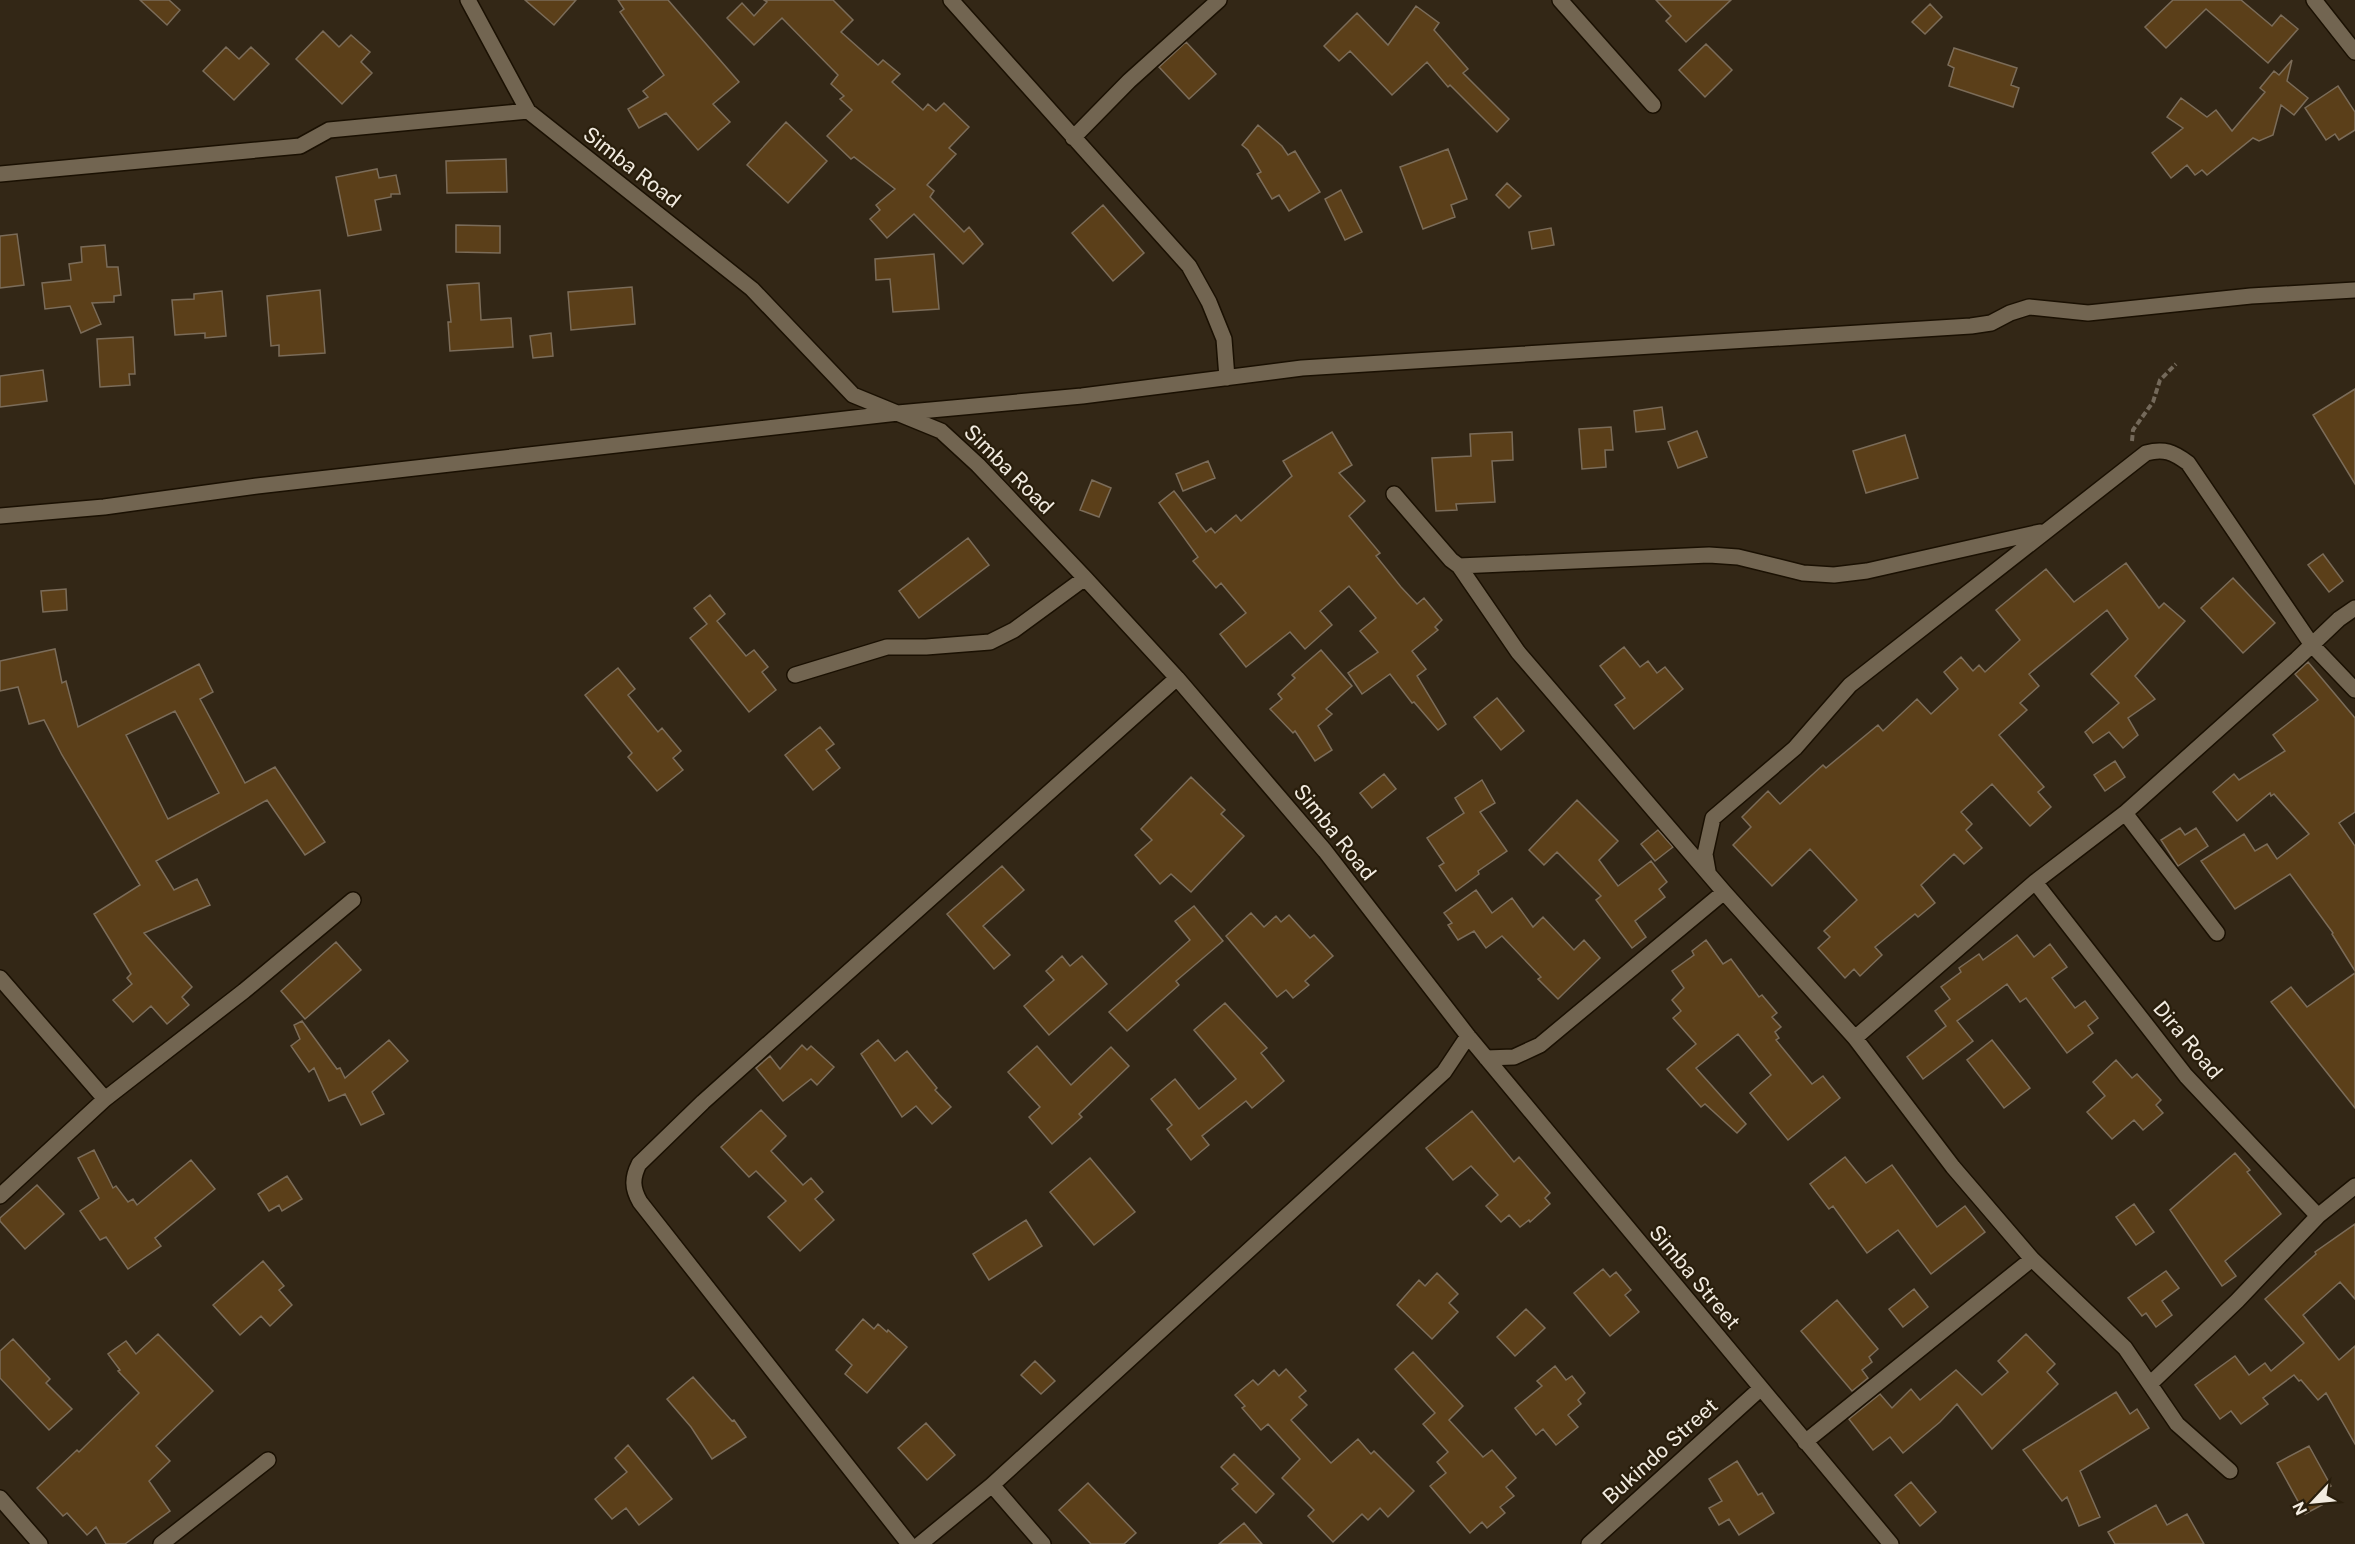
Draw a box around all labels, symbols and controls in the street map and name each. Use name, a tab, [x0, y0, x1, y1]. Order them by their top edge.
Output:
street label: Simba Road	[578, 121, 686, 213]
street label: Simba Road	[959, 419, 1059, 519]
street label: Simba Road	[1289, 779, 1381, 885]
street label: Dira Road	[2148, 996, 2228, 1084]
street label: Simba Street	[1644, 1220, 1746, 1334]
street label: Bukindo Street	[1597, 1393, 1723, 1509]
north arrow	[2283, 1472, 2343, 1532]
text: N	[2289, 1499, 2311, 1518]

